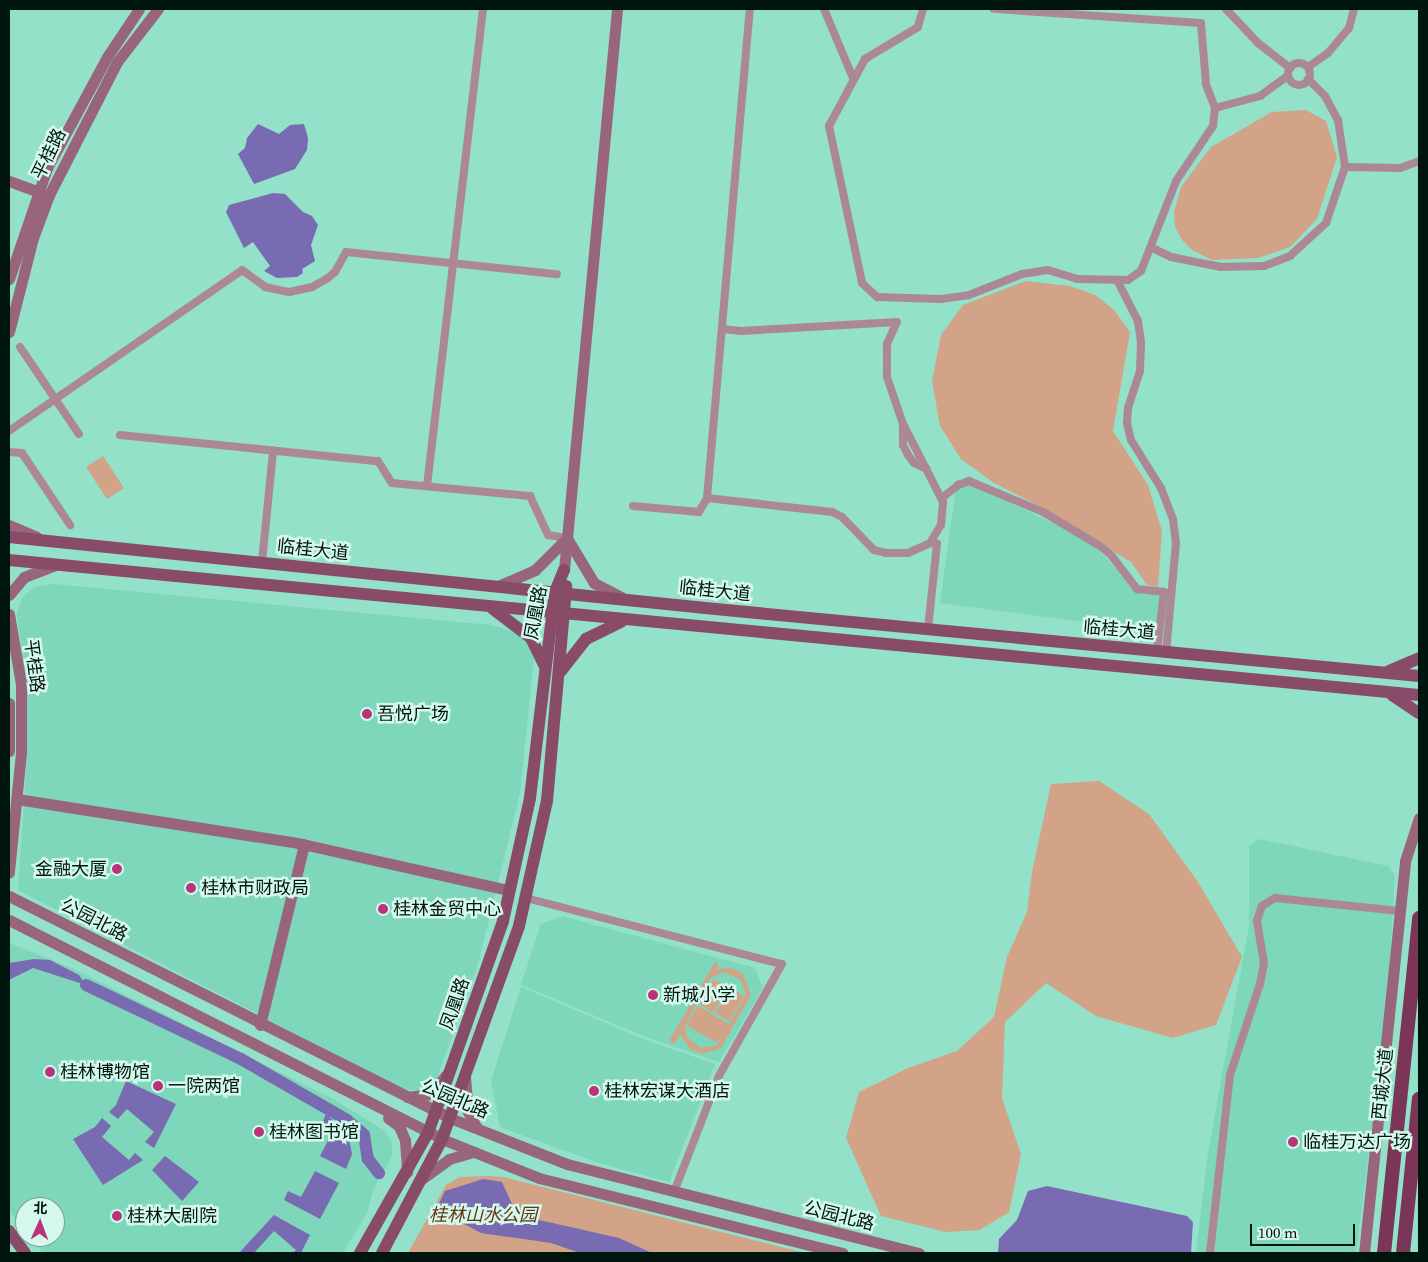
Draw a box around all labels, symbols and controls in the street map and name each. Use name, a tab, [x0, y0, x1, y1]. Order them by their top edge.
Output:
street label: 平桂路	[27, 125, 71, 183]
street label: 临桂大道	[276, 535, 350, 565]
street label: 临桂大道	[678, 576, 752, 606]
street label: 凤凰路	[521, 585, 551, 641]
street label: 临桂大道	[1082, 616, 1156, 644]
street label: 平桂路	[20, 638, 48, 694]
place label: 吾悦广场	[377, 703, 449, 725]
marker: 吾悦广场	[361, 708, 373, 720]
place label: 金融大厦	[35, 858, 107, 880]
marker: 金融大厦	[111, 863, 123, 875]
place label: 桂林市财政局	[201, 877, 309, 899]
marker: 桂林市财政局	[185, 882, 197, 894]
street label: 公园北路	[57, 894, 131, 946]
place label: 桂林金贸中心	[393, 898, 501, 920]
marker: 桂林金贸中心	[377, 903, 389, 915]
street label: 凤凰路	[436, 975, 474, 1033]
place label: 新城小学	[663, 984, 735, 1006]
marker: 新城小学	[647, 989, 659, 1001]
street label: 西城大道	[1368, 1047, 1398, 1121]
place label: 桂林博物馆	[60, 1061, 150, 1083]
marker: 桂林博物馆	[44, 1066, 56, 1078]
place label: 一院两馆	[168, 1075, 240, 1097]
street label: 公园北路	[418, 1075, 492, 1123]
marker: 一院两馆	[152, 1080, 164, 1092]
place label: 桂林宏谋大酒店	[604, 1080, 730, 1102]
marker: 桂林宏谋大酒店	[588, 1085, 600, 1097]
place label: 桂林图书馆	[269, 1121, 359, 1143]
marker: 桂林图书馆	[253, 1126, 265, 1138]
place label: 临桂万达广场	[1303, 1131, 1411, 1153]
marker: 临桂万达广场	[1287, 1136, 1299, 1148]
north arrow	[15, 1197, 65, 1247]
street label: 公园北路	[801, 1197, 877, 1235]
text: 北	[33, 1198, 48, 1218]
park label: 桂林山水公园	[429, 1204, 537, 1226]
place label: 桂林大剧院	[127, 1205, 217, 1227]
marker: 桂林大剧院	[111, 1210, 123, 1222]
scale bar	[1253, 1214, 1358, 1246]
text: 100 m	[1258, 1222, 1298, 1243]

